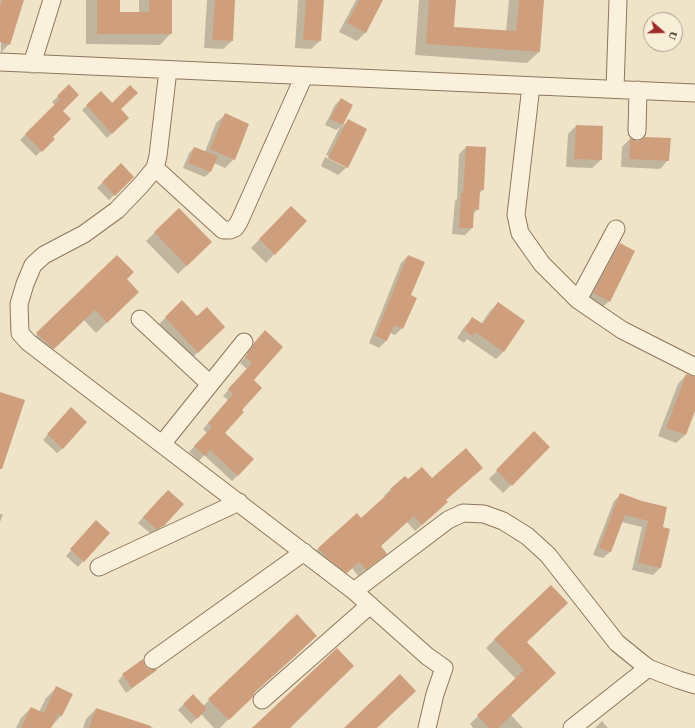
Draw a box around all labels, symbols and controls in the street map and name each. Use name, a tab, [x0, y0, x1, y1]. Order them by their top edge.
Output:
north arrow	[643, 12, 683, 52]
text: U	[666, 30, 680, 42]

